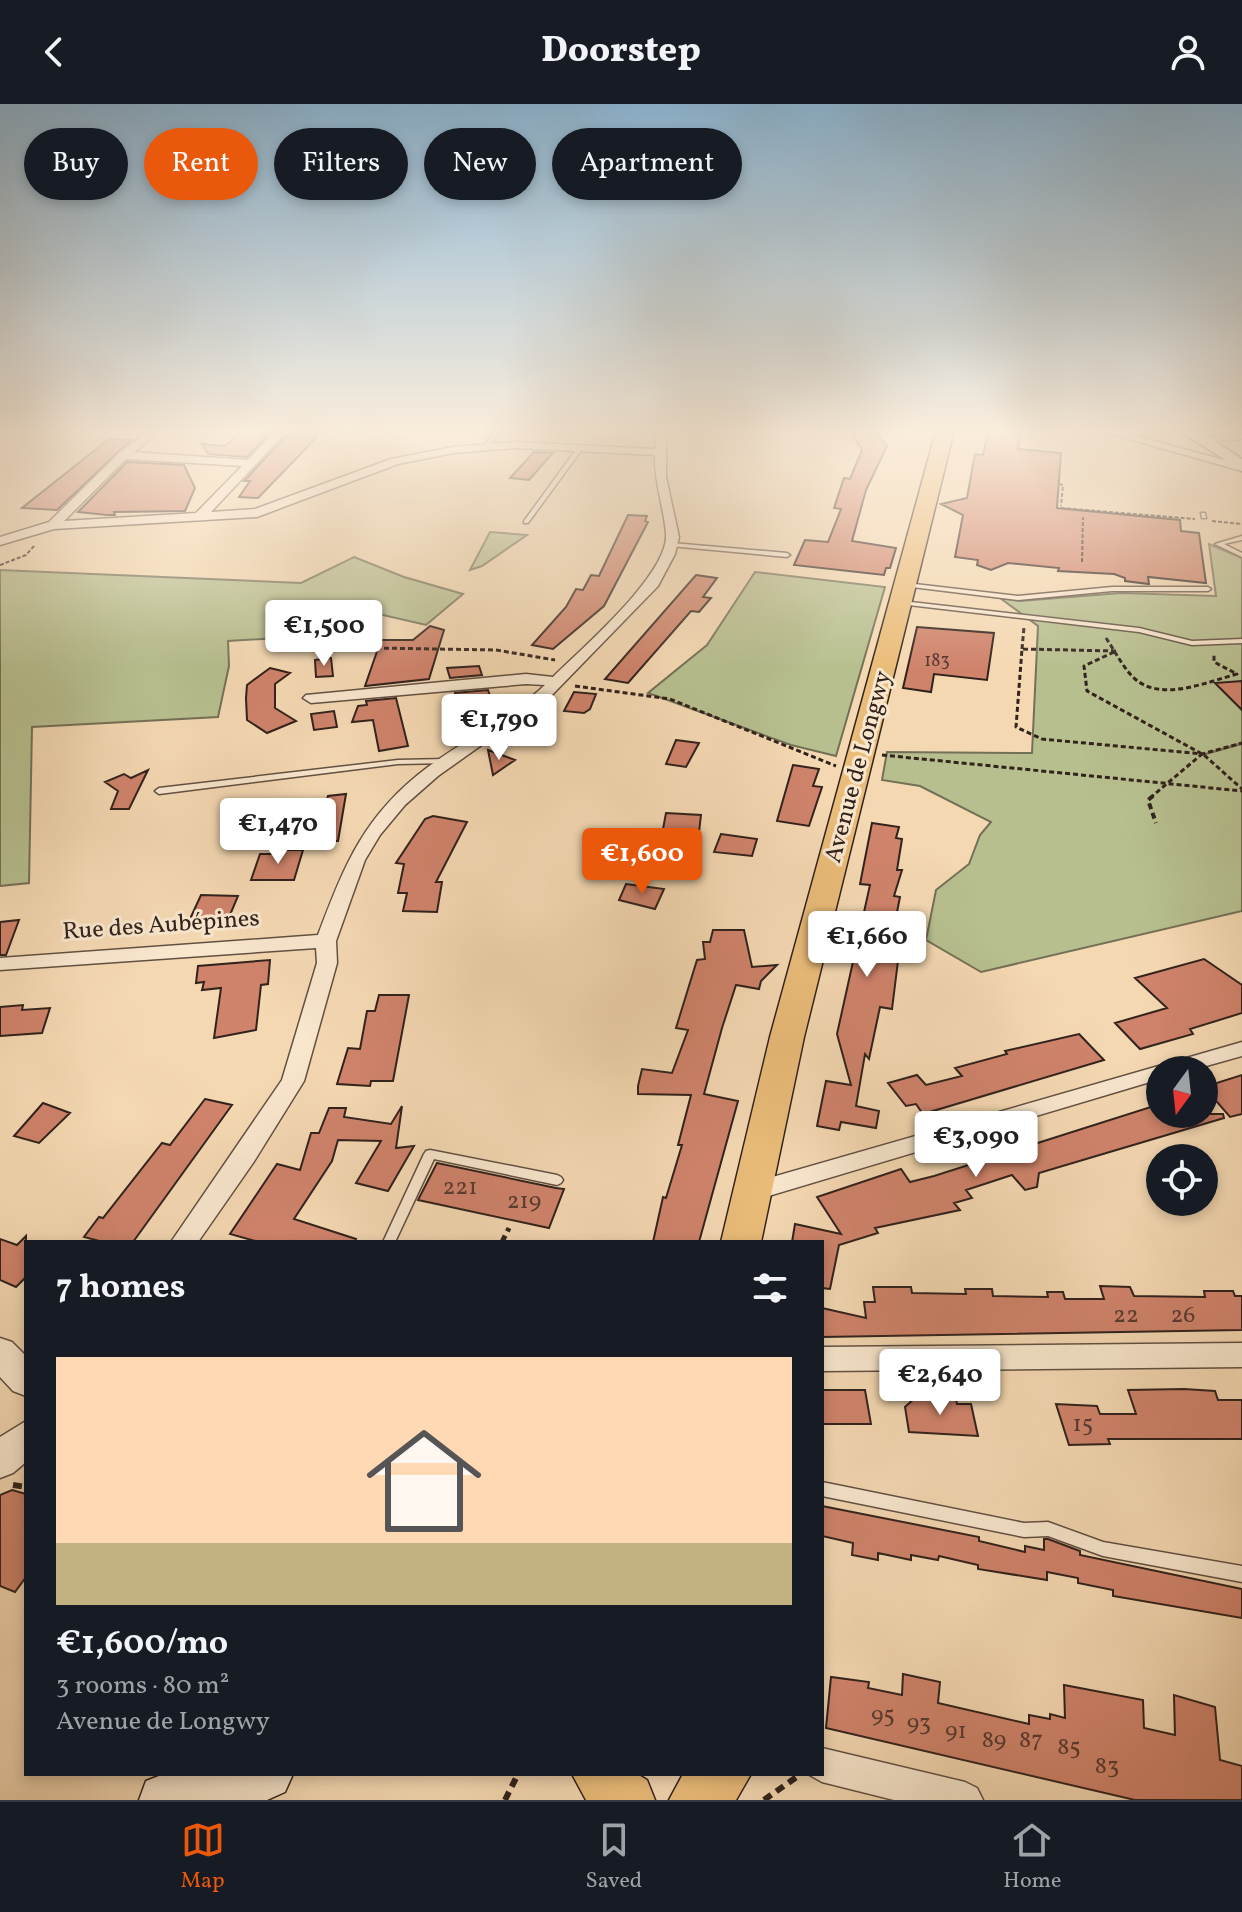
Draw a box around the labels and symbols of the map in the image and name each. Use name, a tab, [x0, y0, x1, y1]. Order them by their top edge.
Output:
pin: €1,500	[259, 600, 389, 668]
house number: 183	[924, 649, 950, 674]
street label: Avenue de Longwy	[817, 667, 901, 867]
pin: €1,790	[434, 694, 564, 762]
pin: €1,470	[213, 798, 343, 866]
pin: €1,600	[577, 828, 707, 896]
street label: Rue des Aubépines	[61, 902, 261, 950]
pin: €1,660	[802, 911, 932, 979]
north arrow	[1146, 1056, 1218, 1128]
pin: €3,090	[911, 1111, 1041, 1179]
house number: 221	[442, 1171, 478, 1205]
house number: 219	[507, 1185, 541, 1219]
house number: 22	[1113, 1299, 1139, 1333]
house number: 26	[1170, 1299, 1196, 1333]
pin: €2,640	[875, 1349, 1005, 1417]
house number: 15	[1073, 1408, 1093, 1442]
house number: 95	[871, 1699, 895, 1733]
house number: 93	[907, 1707, 931, 1741]
house number: 91	[945, 1715, 967, 1749]
house number: 89	[982, 1724, 1006, 1758]
house number: 87	[1019, 1724, 1043, 1758]
house number: 85	[1057, 1731, 1081, 1765]
house number: 83	[1095, 1750, 1119, 1784]

